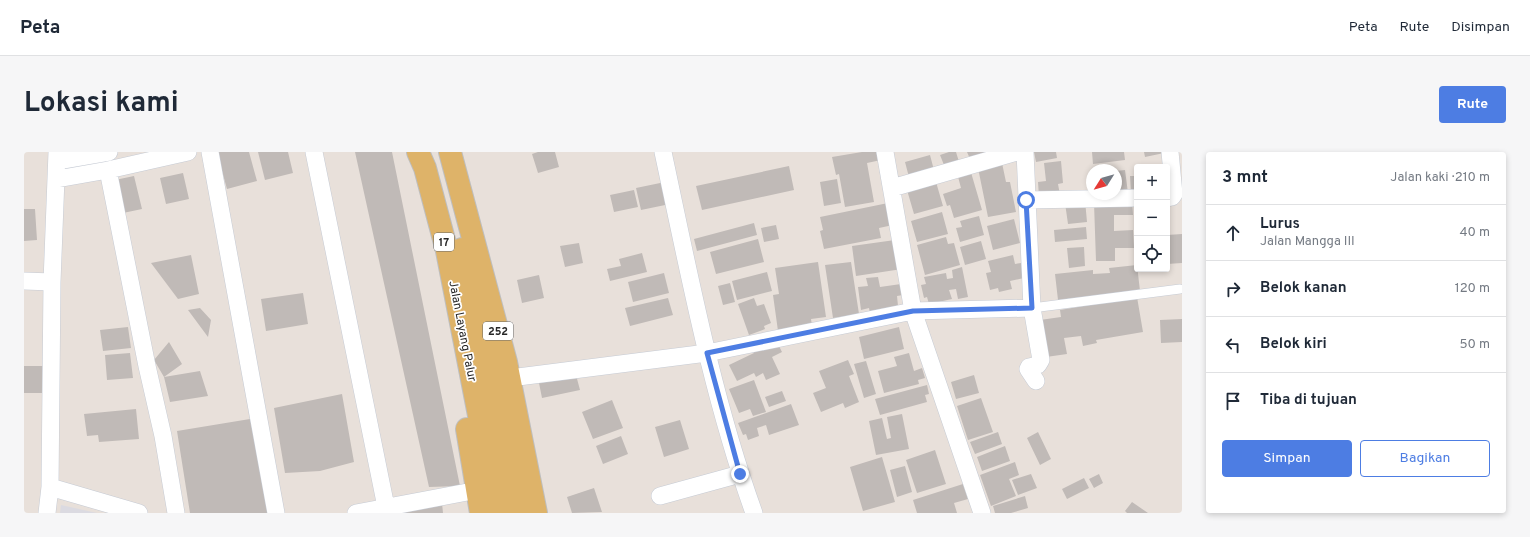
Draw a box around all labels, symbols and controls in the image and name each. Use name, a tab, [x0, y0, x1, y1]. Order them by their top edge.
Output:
text: Peta	[20, 16, 60, 40]
text: Peta	[1349, 19, 1378, 36]
text: Rute	[1400, 19, 1429, 36]
text: Disimpan	[1451, 19, 1510, 36]
text: Lokasi kami	[24, 86, 179, 122]
button: Rute	[1439, 86, 1506, 123]
north arrow	[1086, 164, 1122, 200]
map controls	[1134, 164, 1170, 272]
button: +	[1134, 164, 1170, 200]
text: 3 mnt	[1222, 167, 1268, 189]
text: Jalan kaki · 210 m	[1390, 170, 1490, 186]
route start	[1017, 191, 1035, 209]
button: −	[1134, 200, 1170, 236]
text: Lurus	[1260, 215, 1300, 234]
icon: ahead	[1222, 222, 1244, 244]
text: 40 m	[1460, 225, 1490, 241]
road number: 17	[434, 233, 454, 251]
text: Jalan Mangga III	[1260, 234, 1355, 250]
button: locate	[1134, 236, 1170, 272]
icon: right	[1222, 278, 1244, 300]
street label: Jalan Layang Palur	[444, 279, 480, 383]
text: Belok kanan	[1260, 279, 1347, 298]
text: 120 m	[1455, 281, 1490, 297]
road number: 252	[483, 322, 513, 340]
icon: left	[1222, 334, 1244, 356]
text: Belok kiri	[1260, 335, 1327, 354]
text: 50 m	[1460, 337, 1490, 353]
icon: arrive	[1222, 390, 1244, 412]
text: Tiba di tujuan	[1260, 391, 1357, 410]
button: Simpan	[1222, 440, 1352, 477]
button: Bagikan	[1360, 440, 1490, 477]
route end	[731, 465, 749, 483]

